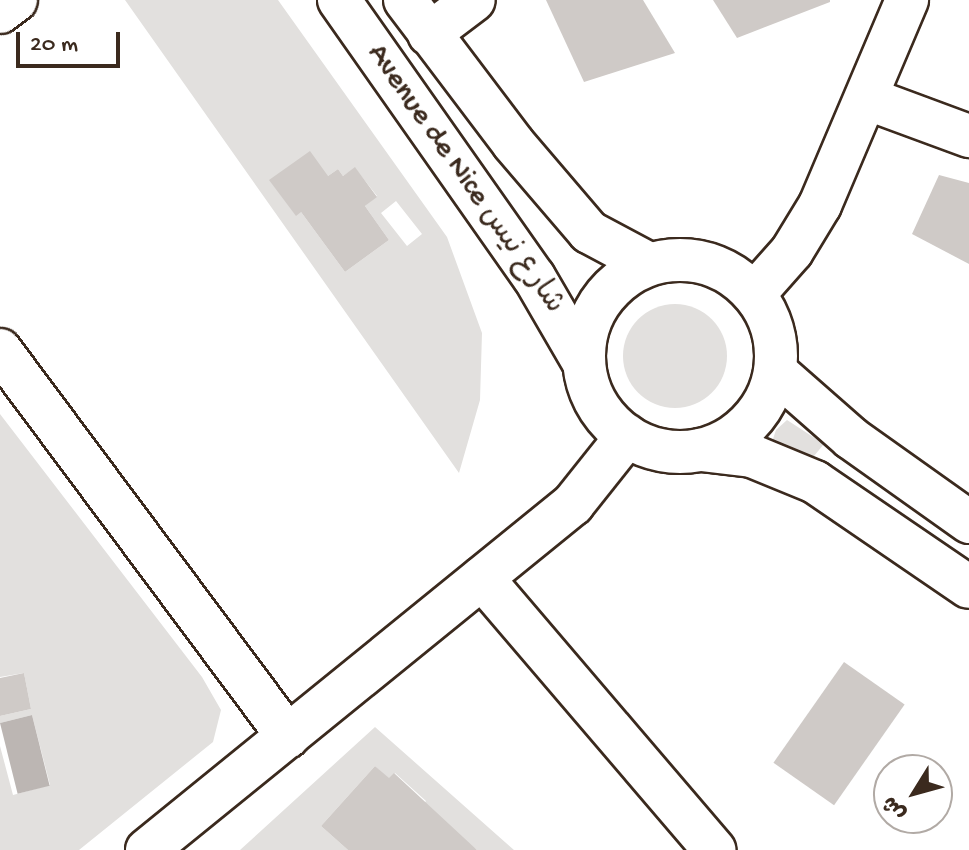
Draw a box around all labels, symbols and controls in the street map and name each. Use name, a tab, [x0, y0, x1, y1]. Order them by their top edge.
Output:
scale bar	[20, 16, 124, 66]
text: 20 m	[30, 31, 78, 60]
street label: Avenue de Nice شارع نيس	[357, 38, 571, 322]
north arrow	[873, 754, 953, 834]
text: ش	[878, 790, 913, 825]

